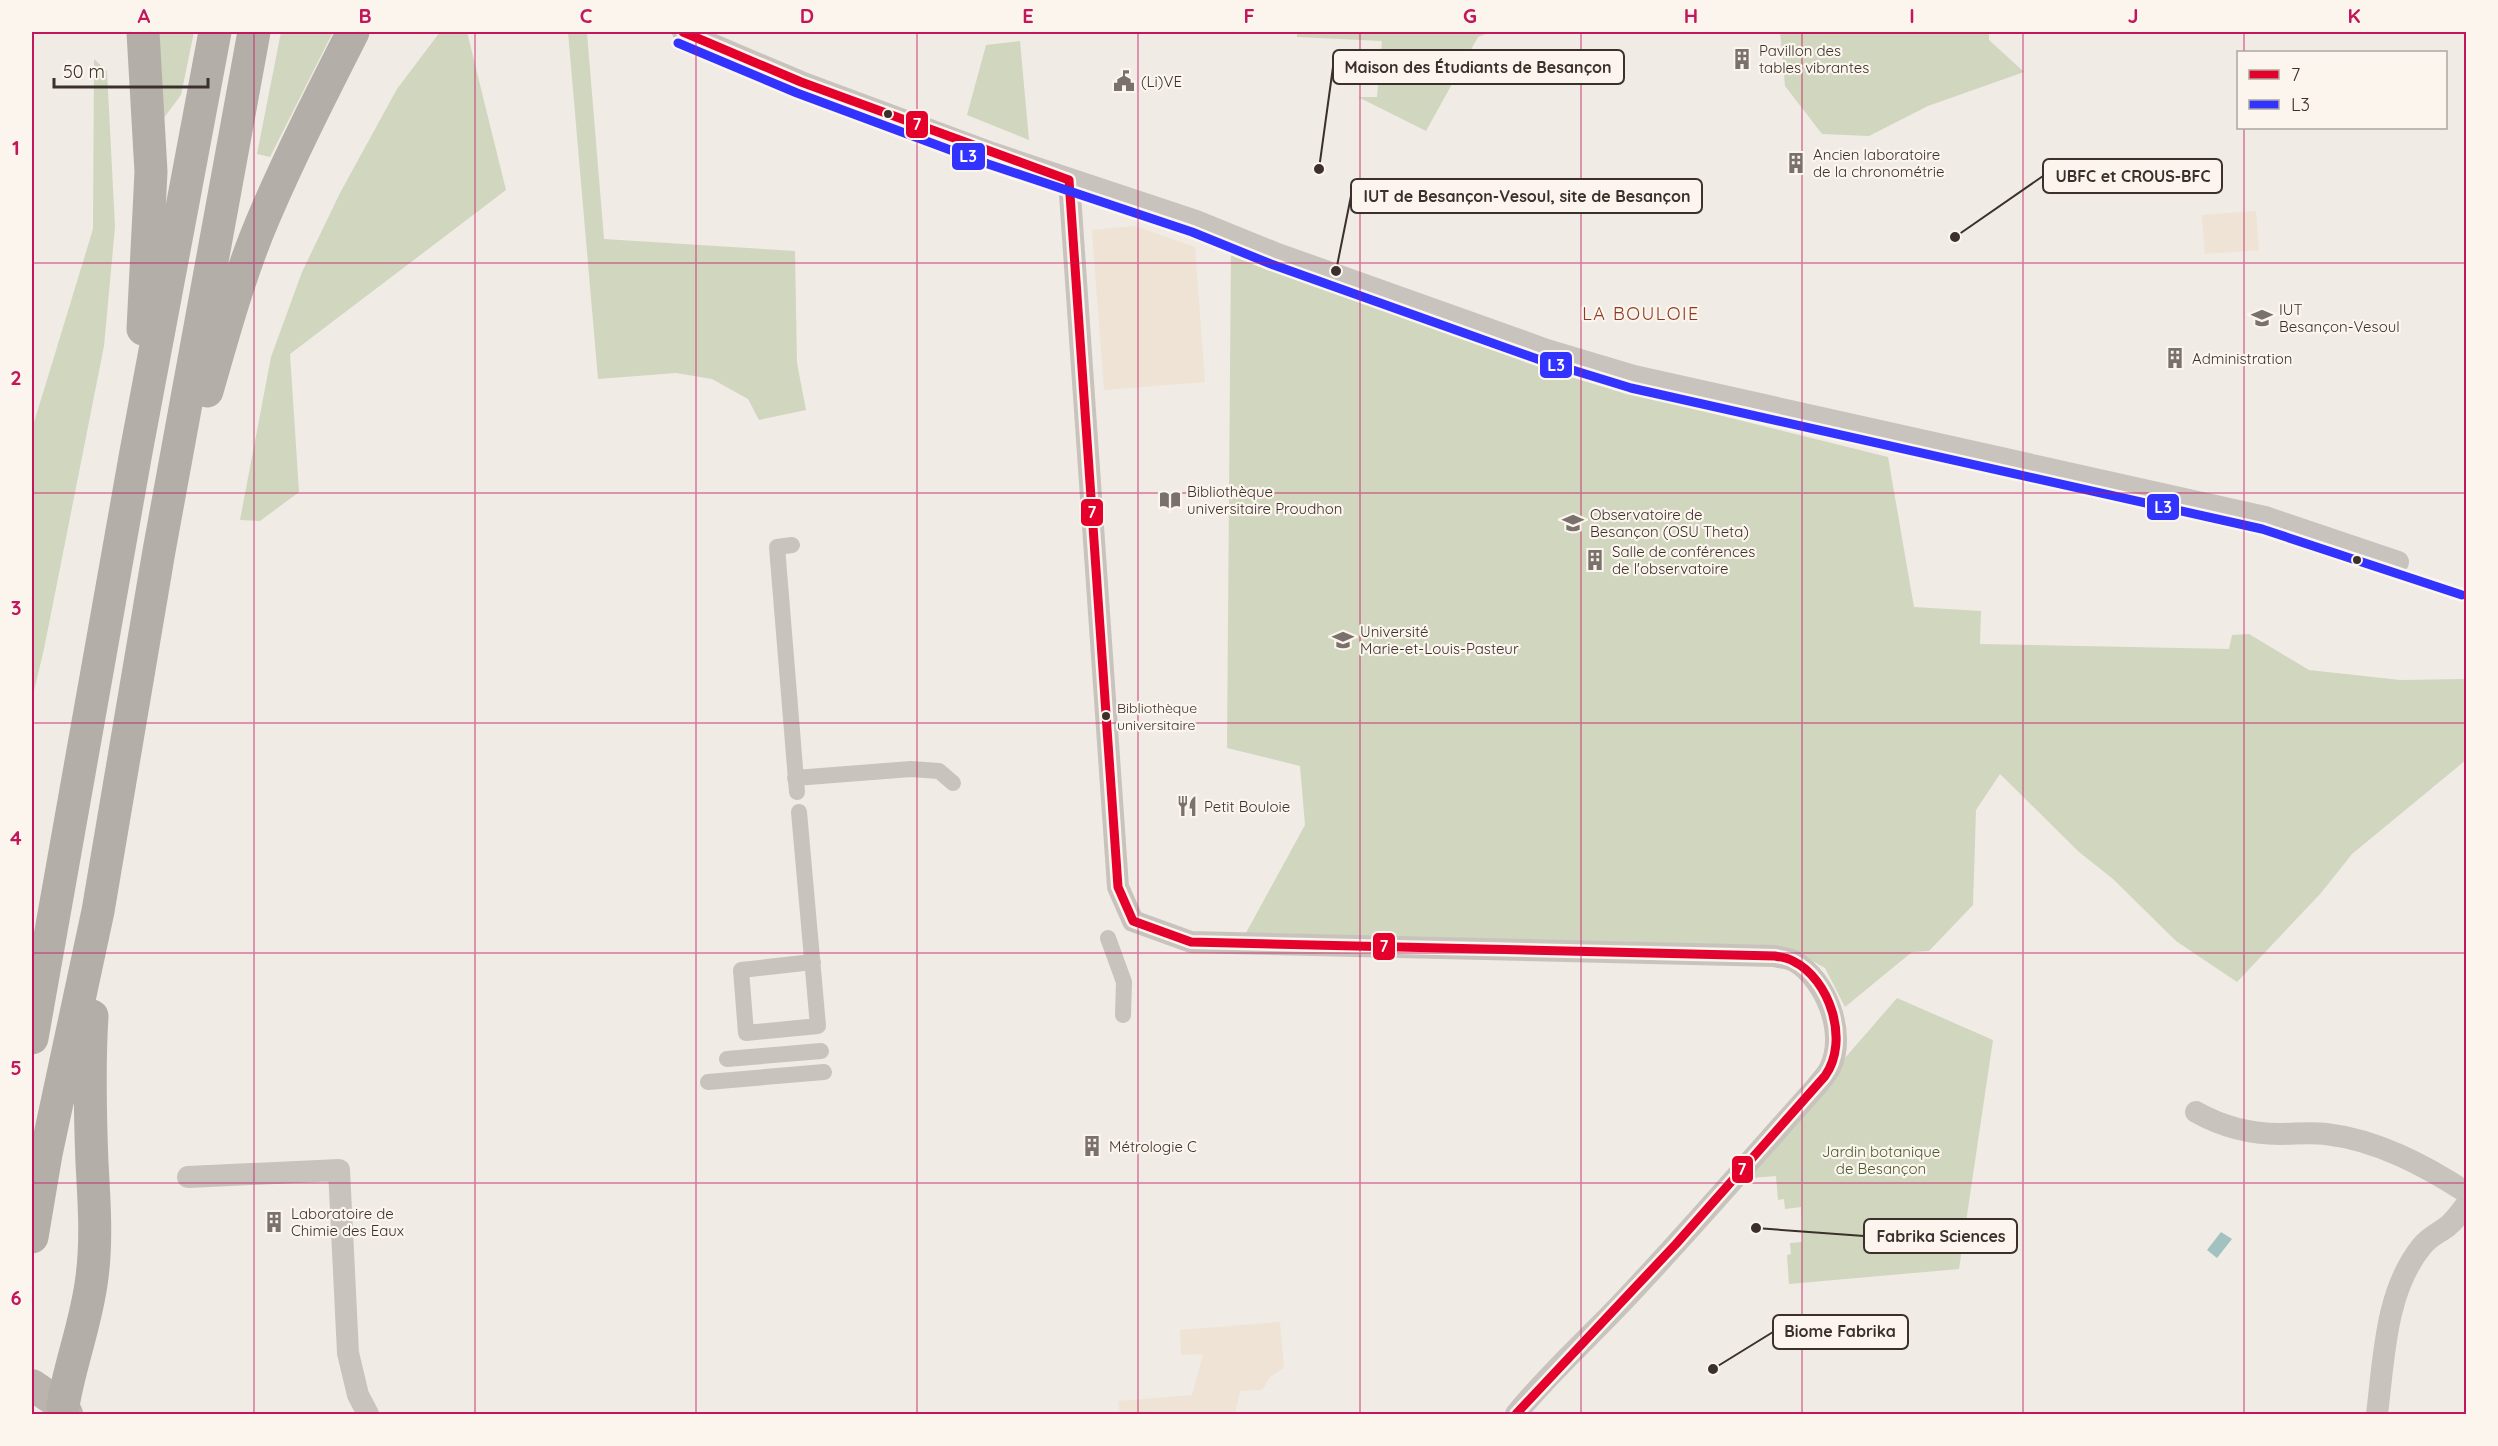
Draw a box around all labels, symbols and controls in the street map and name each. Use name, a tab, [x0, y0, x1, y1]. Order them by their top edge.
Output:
text: A	[138, 3, 151, 28]
text: B	[358, 3, 372, 28]
text: C	[580, 3, 593, 28]
text: D	[800, 3, 814, 28]
text: E	[1022, 3, 1034, 28]
text: F	[1243, 3, 1255, 28]
text: G	[1463, 3, 1477, 28]
text: H	[1684, 3, 1698, 28]
text: I	[1909, 3, 1915, 28]
text: J	[2127, 3, 2139, 28]
text: K	[2347, 3, 2361, 28]
place label: Pavillon des tables vibrantes	[1759, 41, 1869, 77]
building icon: Pavillon des tables vibrantes	[1730, 47, 1754, 71]
callout: Maison des Étudiants de Besançon	[1333, 50, 1624, 84]
scale bar	[54, 51, 208, 89]
legend	[2237, 51, 2447, 129]
text: Maison des Étudiants de Besançon	[1344, 57, 1612, 77]
text: 50 m	[63, 60, 105, 83]
text: 7	[2291, 63, 2300, 86]
public building icon: (Li)VE	[1112, 69, 1136, 93]
place label: (Li)VE	[1141, 72, 1182, 91]
text: L3	[2291, 93, 2310, 116]
unlabelled marker	[882, 108, 894, 120]
line badge: 7	[905, 110, 929, 139]
text: 7	[913, 114, 922, 134]
text: 1	[12, 135, 20, 160]
line badge: L3	[951, 142, 986, 171]
place label: Ancien laboratoire de la chronométrie	[1813, 145, 1945, 181]
text: L3	[959, 146, 977, 166]
building icon: Ancien laboratoire de la chronométrie	[1784, 151, 1808, 175]
callout: UBFC et CROUS-BFC	[2043, 159, 2222, 193]
text: UBFC et CROUS-BFC	[2056, 166, 2210, 186]
callout: IUT de Besançon-Vesoul, site de Besançon	[1351, 179, 1702, 213]
text: IUT de Besançon-Vesoul, site de Besançon	[1364, 186, 1690, 206]
place label: IUT Besançon-Vesoul	[2279, 300, 2400, 336]
district label: LA BOULOIE	[1582, 302, 1700, 325]
school or university icon: IUT Besançon-Vesoul	[2250, 306, 2274, 330]
building icon: Administration	[2163, 346, 2187, 370]
place label: Administration	[2192, 349, 2292, 368]
line badge: L3	[1539, 351, 1573, 379]
text: L3	[1547, 355, 1565, 375]
text: 2	[10, 365, 22, 390]
place label: Bibliothèque universitaire Proudhon	[1187, 482, 1343, 518]
library icon: Bibliothèque universitaire Proudhon	[1158, 488, 1182, 512]
line badge: L3	[2146, 493, 2180, 521]
text: L3	[2154, 497, 2172, 517]
line badge: 7	[1080, 498, 1104, 527]
text: 7	[1088, 502, 1097, 522]
place label: Observatoire de Besançon (OSU Theta)	[1590, 505, 1749, 541]
school or university icon: Observatoire de Besançon (OSU Theta)	[1561, 511, 1585, 535]
place label: Salle de conférences de l'observatoire	[1612, 542, 1755, 578]
building icon: Salle de conférences de l'observatoire	[1583, 548, 1607, 572]
unlabelled marker	[2351, 554, 2363, 566]
text: 3	[11, 595, 21, 620]
place label: Université Marie-et-Louis-Pasteur	[1360, 622, 1519, 658]
school or university icon: Université Marie-et-Louis-Pasteur	[1331, 628, 1355, 652]
place label: Bibliothèque universitaire	[1117, 699, 1197, 734]
marker: Bibliothèque universitaire	[1100, 710, 1112, 722]
restaurant icon: Petit Bouloie	[1175, 794, 1199, 818]
place label: Petit Bouloie	[1204, 797, 1290, 816]
text: 4	[10, 825, 22, 850]
line badge: 7	[1372, 932, 1396, 961]
text: 7	[1380, 936, 1389, 956]
text: 5	[10, 1055, 22, 1080]
building icon: Métrologie C	[1080, 1134, 1104, 1158]
place label: Métrologie C	[1109, 1137, 1197, 1156]
park label: Jardin botanique de Besançon	[1822, 1142, 1940, 1178]
line badge: 7	[1731, 1155, 1754, 1184]
text: 7	[1738, 1159, 1747, 1179]
place label: Laboratoire de Chimie des Eaux	[291, 1204, 404, 1240]
building icon: Laboratoire de Chimie des Eaux	[262, 1210, 286, 1234]
callout: Fabrika Sciences	[1864, 1219, 2017, 1253]
text: Fabrika Sciences	[1876, 1226, 2006, 1246]
text: 6	[10, 1285, 22, 1310]
callout: Biome Fabrika	[1773, 1315, 1908, 1349]
text: Biome Fabrika	[1784, 1321, 1896, 1341]

